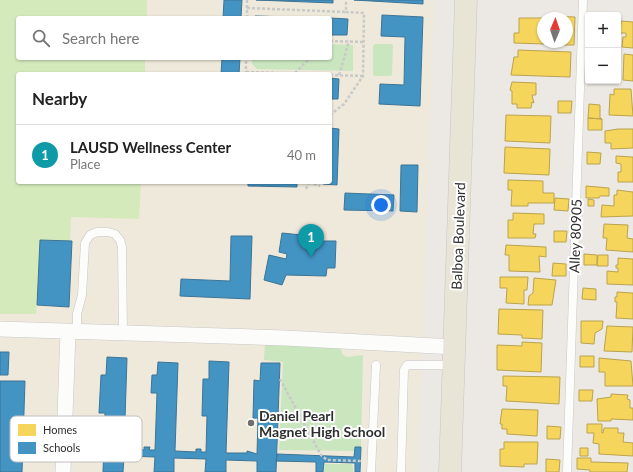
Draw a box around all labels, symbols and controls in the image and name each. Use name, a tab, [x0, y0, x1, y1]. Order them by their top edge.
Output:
north arrow	[537, 12, 573, 48]
map controls	[585, 12, 621, 84]
button: +	[585, 12, 621, 48]
search box	[16, 16, 332, 60]
icon: search	[30, 27, 52, 49]
text: Search here	[62, 29, 139, 47]
button: −	[585, 48, 621, 84]
text: Nearby	[32, 88, 87, 109]
text: LAUSD Wellness Center	[70, 138, 231, 156]
text: 1	[41, 147, 49, 163]
text: 40 m	[287, 147, 316, 163]
text: Place	[70, 156, 100, 172]
street label: Balboa Boulevard	[448, 182, 468, 290]
your location	[371, 195, 391, 215]
street label: Alley 80905	[565, 199, 585, 273]
pin: 1	[298, 224, 324, 257]
place label: Daniel Pearl Magnet High School	[259, 407, 385, 440]
legend	[10, 416, 142, 462]
marker: Daniel Pearl Magnet High School	[246, 418, 256, 428]
text: Homes	[43, 423, 77, 436]
text: Schools	[43, 441, 80, 454]

